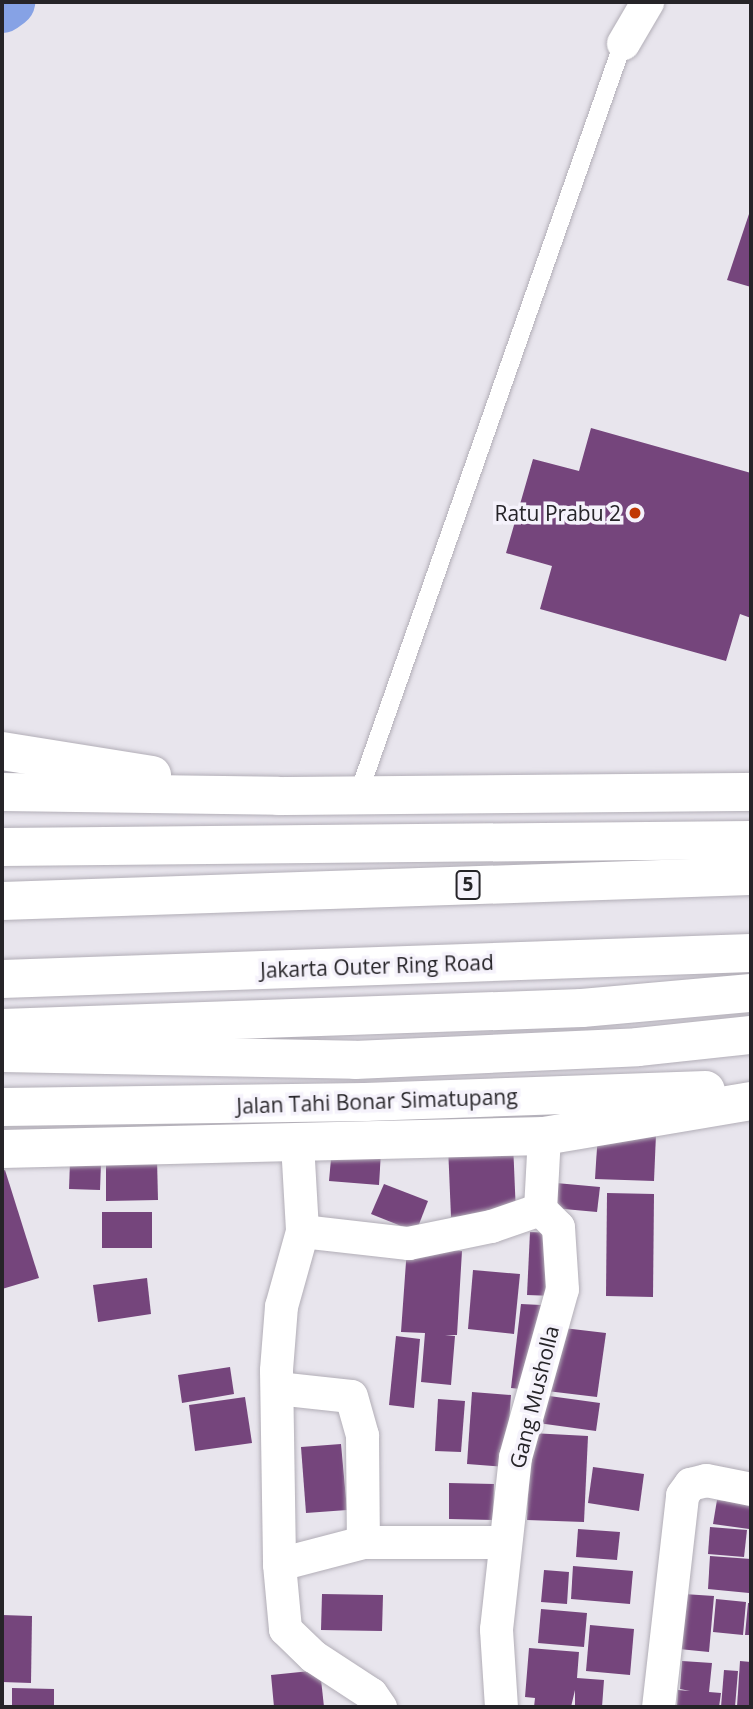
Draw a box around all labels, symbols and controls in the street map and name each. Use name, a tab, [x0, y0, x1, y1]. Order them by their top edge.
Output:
place label: Ratu Prabu 2	[494, 500, 621, 526]
marker: Ratu Prabu 2	[627, 505, 643, 521]
road number: 5	[454, 870, 482, 900]
street label: Jakarta Outer Ring Road	[260, 949, 494, 983]
street label: Jalan Tahi Bonar Simatupang	[236, 1083, 518, 1119]
street label: Gang Musholla	[504, 1323, 564, 1471]

